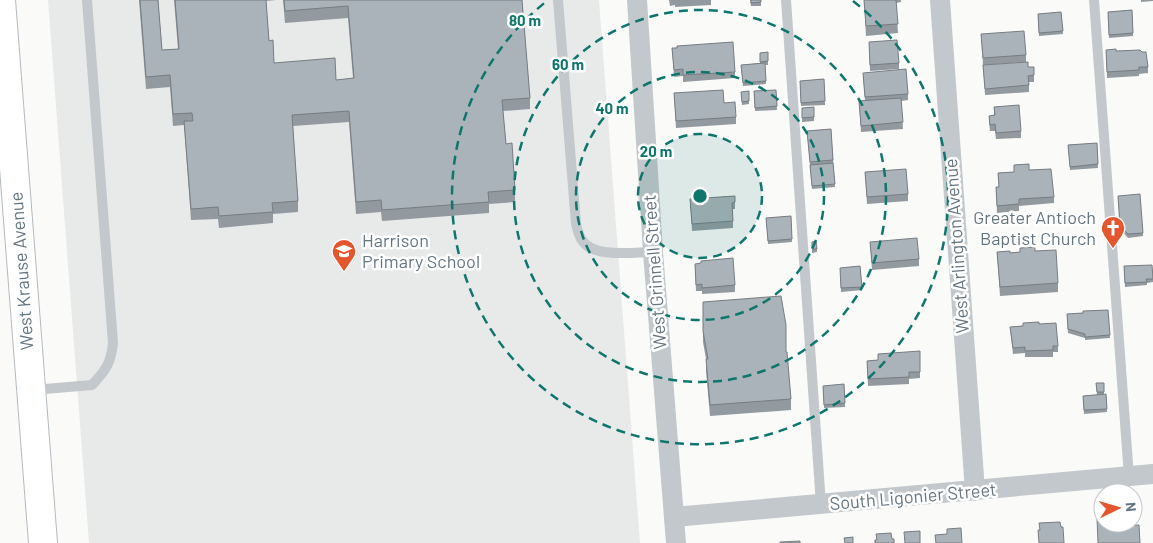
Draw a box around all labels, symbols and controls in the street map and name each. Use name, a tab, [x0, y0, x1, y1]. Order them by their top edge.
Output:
text: 80 m	[509, 11, 541, 29]
text: 60 m	[552, 55, 584, 73]
text: 40 m	[595, 99, 629, 117]
text: 20 m	[640, 142, 672, 160]
street label: West Arlington Avenue	[939, 158, 973, 334]
centre of rings	[691, 187, 709, 205]
street label: West Krause Avenue	[4, 191, 38, 351]
street label: West Grinnell Street	[638, 194, 670, 350]
place label: Greater Antioch Baptist Church	[973, 206, 1096, 249]
church icon: Greater Antioch Baptist Church	[1100, 215, 1126, 249]
place label: Harrison Primary School	[362, 229, 480, 272]
school or university icon: Harrison Primary School	[331, 238, 357, 272]
street label: South Ligonier Street	[829, 478, 997, 514]
north arrow	[1093, 483, 1143, 533]
text: N	[1123, 501, 1140, 512]

